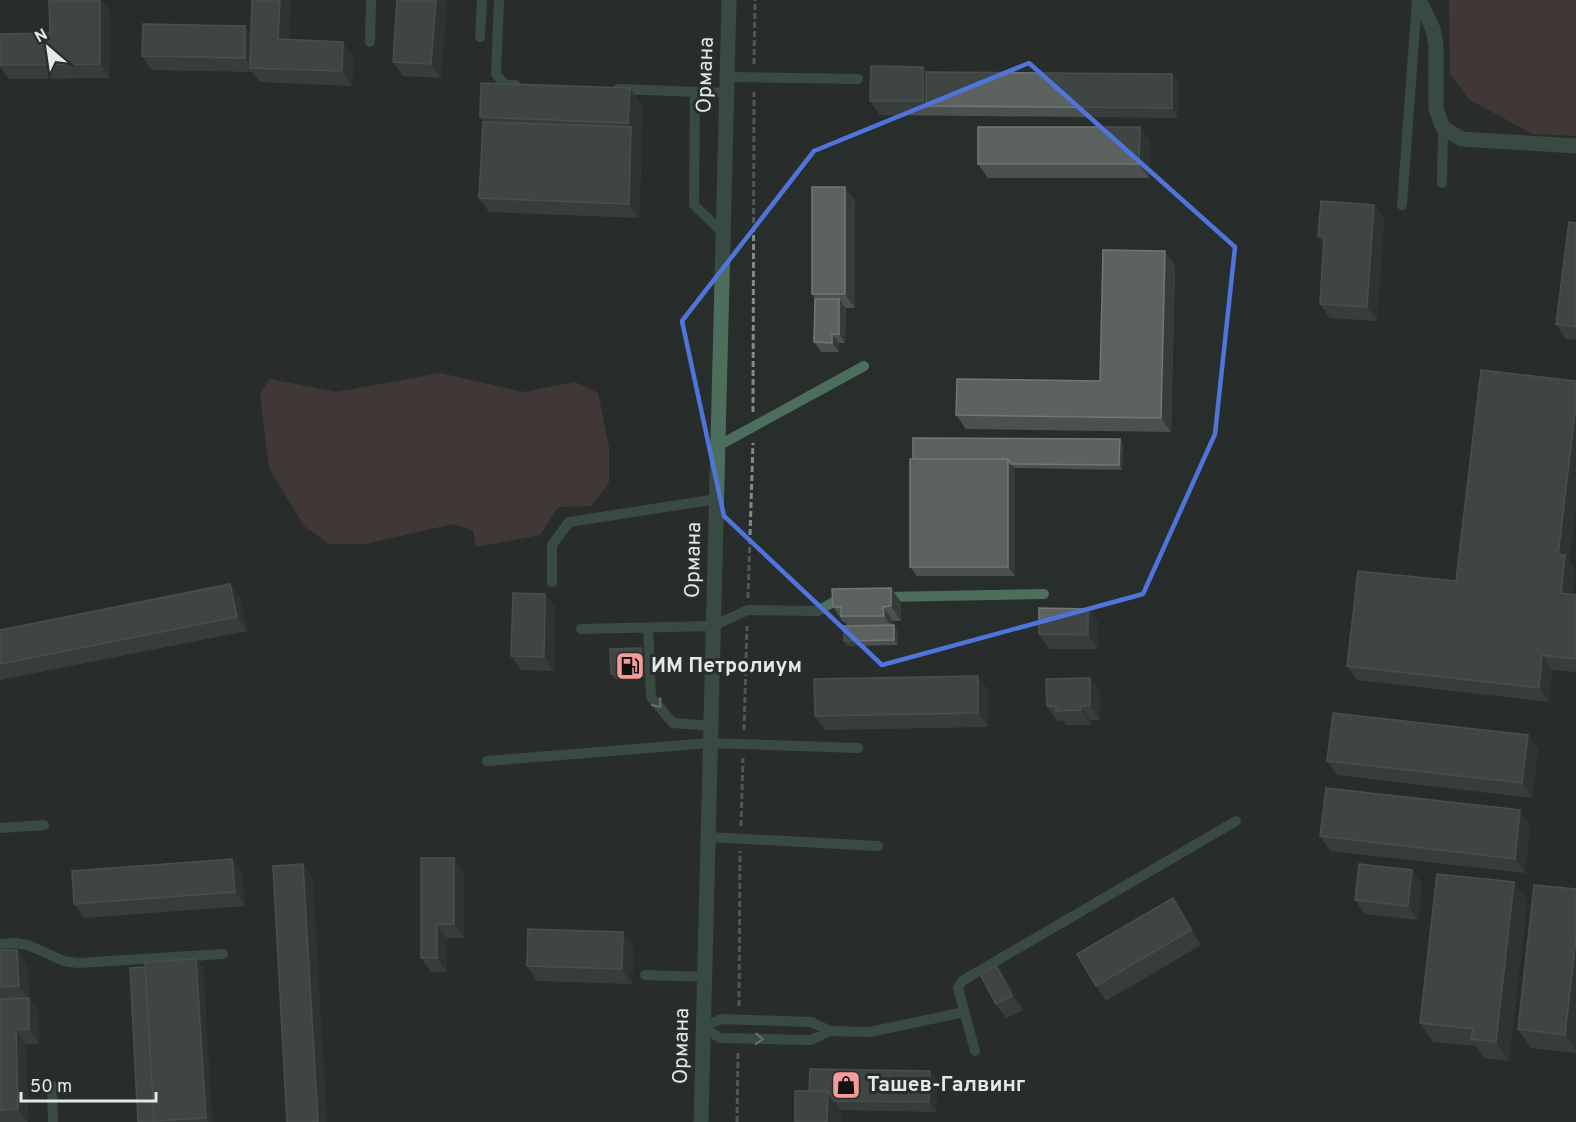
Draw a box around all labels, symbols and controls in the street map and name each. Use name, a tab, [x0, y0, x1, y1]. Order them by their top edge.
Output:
north arrow	[18, 18, 78, 78]
text: N	[32, 25, 52, 48]
street label: Ормана	[691, 36, 721, 114]
street label: Ормана	[680, 522, 708, 598]
fuel station icon: ИМ Петролиум	[614, 650, 646, 682]
place label: ИМ Петролиум	[651, 653, 802, 680]
one-way arrow	[650, 697, 661, 708]
street label: Ормана	[668, 1008, 696, 1084]
one-way arrow	[754, 1033, 763, 1045]
scale bar	[21, 1065, 156, 1103]
shop icon: Ташев-Галвинг	[830, 1069, 862, 1101]
place label: Ташев-Галвинг	[867, 1072, 1026, 1099]
text: 50 m	[30, 1076, 72, 1099]

